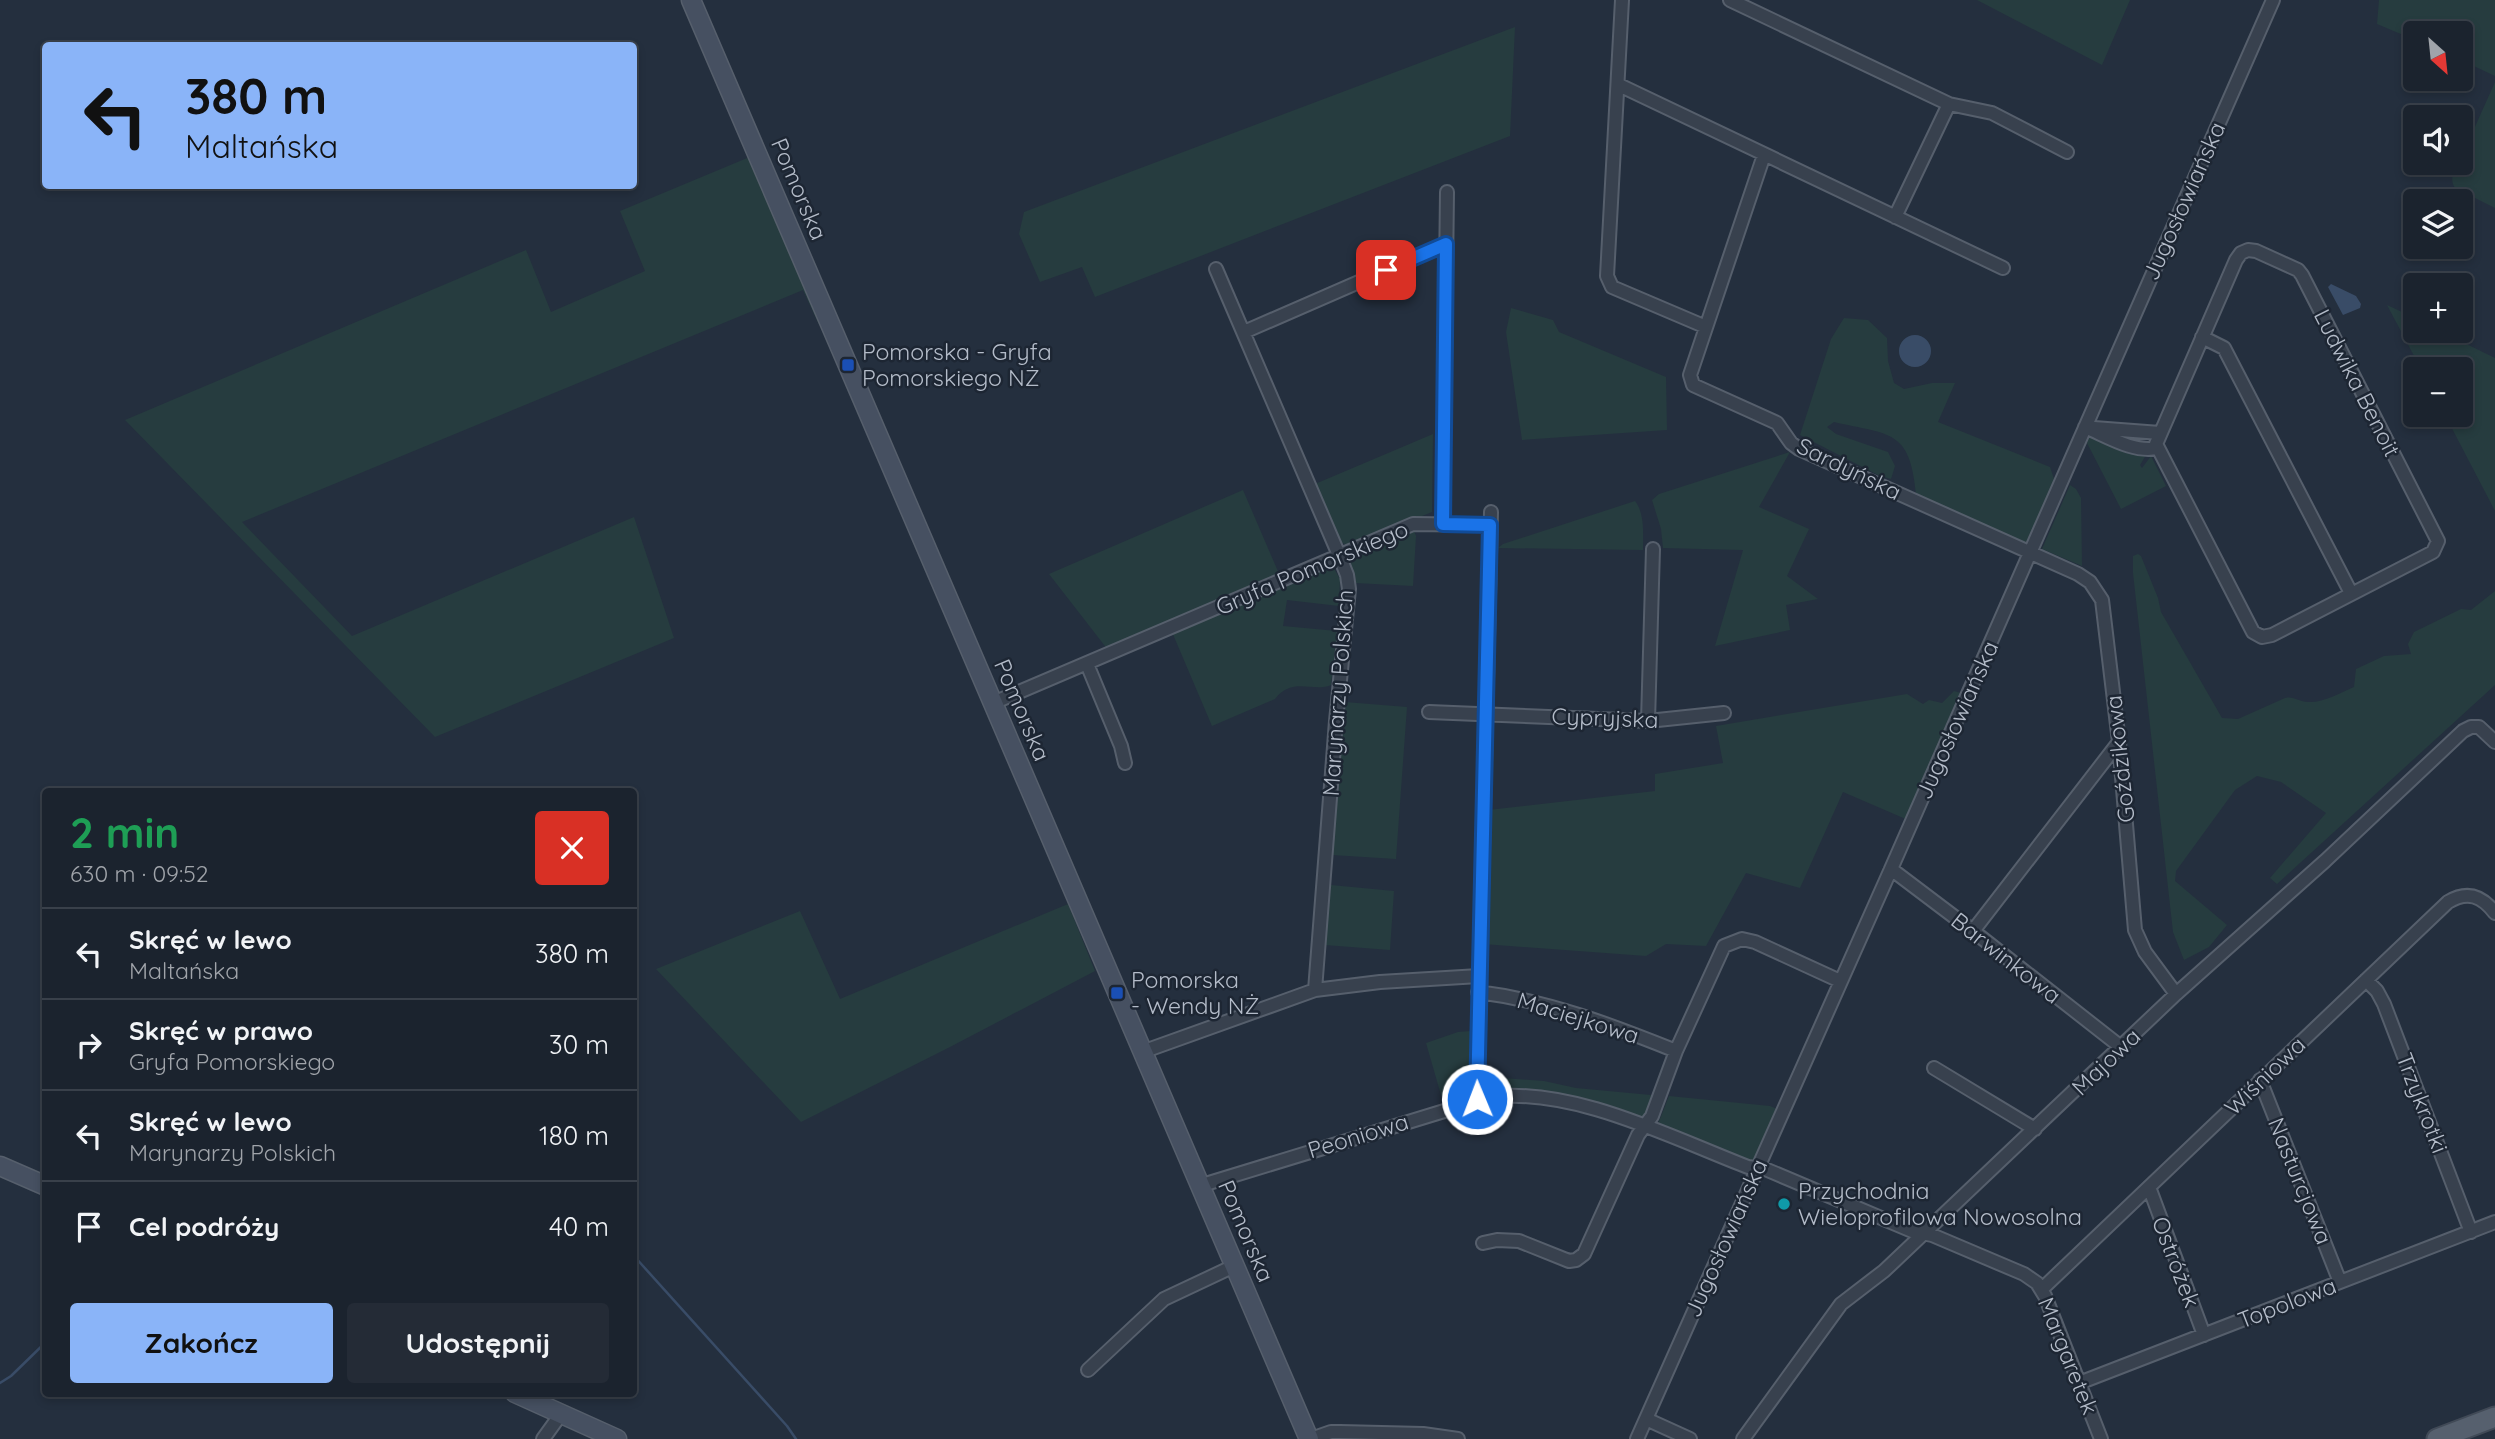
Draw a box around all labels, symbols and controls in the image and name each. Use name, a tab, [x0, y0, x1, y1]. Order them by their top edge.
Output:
north arrow	[2403, 21, 2473, 91]
map controls	[2403, 21, 2473, 427]
text: 380 m	[185, 65, 327, 126]
icon: left	[70, 70, 161, 161]
button: sound	[2403, 105, 2473, 175]
street label: Jugosłowiańska	[2136, 117, 2231, 284]
text: Maltańska	[185, 126, 338, 166]
street label: Pomorska	[765, 133, 834, 244]
button: layers	[2403, 189, 2473, 259]
pin	[1356, 240, 1416, 300]
icon: arrive	[1367, 251, 1405, 289]
button: +	[2403, 273, 2473, 343]
street label: Ludwika Benoit	[2308, 304, 2407, 462]
place label: Pomorska - Gryfa Pomorskiego NŻ	[862, 337, 1052, 392]
marker: Pomorska - Gryfa Pomorskiego NŻ	[840, 357, 856, 373]
button: −	[2403, 357, 2473, 427]
street label: Sardyńska	[1792, 431, 1906, 506]
street label: Gryfa Pomorskiego	[1211, 514, 1412, 621]
street label: Marynarzy Polskich	[1316, 589, 1359, 797]
street label: Jugosłowiańska	[1909, 636, 2004, 803]
street label: Pomorska	[988, 654, 1057, 765]
street label: Goździkowa	[2098, 694, 2141, 824]
street label: Cypryjska	[1551, 701, 1659, 734]
text: 2 min	[70, 806, 179, 859]
button: close	[535, 811, 609, 885]
text: 630 m · 09:52	[70, 859, 209, 888]
street label: Barwinkowa	[1946, 906, 2067, 1009]
text: Skręć w lewo	[129, 923, 292, 956]
icon: left	[70, 935, 108, 973]
text: 380 m	[535, 937, 609, 970]
text: Maltańska	[129, 956, 239, 985]
place label: Pomorska - Wendy NŻ	[1131, 965, 1259, 1020]
marker: Pomorska - Wendy NŻ	[1109, 985, 1125, 1001]
street label: Maciejkowa	[1514, 985, 1643, 1050]
text: Skręć w prawo	[129, 1014, 313, 1047]
street label: Majowa	[2065, 1022, 2146, 1101]
icon: right	[70, 1026, 108, 1064]
text: 30 m	[549, 1028, 609, 1061]
street label: Wiśniowa	[2218, 1030, 2311, 1121]
text: Gryfa Pomorskiego	[129, 1047, 335, 1076]
street label: Trzykrotki	[2390, 1049, 2455, 1157]
position arrow	[1440, 1062, 1514, 1136]
text: Skręć w lewo	[129, 1105, 292, 1138]
street label: Peoniowa	[1304, 1106, 1412, 1165]
street label: Nasturcjowa	[2262, 1113, 2339, 1248]
icon: left	[70, 1117, 108, 1155]
text: 180 m	[539, 1119, 609, 1152]
text: Marynarzy Polskich	[129, 1138, 336, 1167]
street label: Jugosłowiańska	[1678, 1154, 1773, 1321]
street label: Pomorska	[1212, 1175, 1281, 1286]
place label: Przychodnia Wieloprofilowa Nowosolna	[1798, 1176, 2082, 1231]
marker: Przychodnia Wieloprofilowa Nowosolna	[1776, 1196, 1792, 1212]
icon: arrive	[70, 1208, 108, 1246]
text: Cel podróży	[129, 1210, 279, 1243]
text: 40 m	[549, 1210, 609, 1243]
street label: Ostróżek	[2146, 1212, 2207, 1311]
street label: Topolowa	[2233, 1271, 2340, 1335]
street label: Margaretek	[2032, 1293, 2105, 1419]
button: Zakończ	[70, 1303, 333, 1383]
button: Udostępnij	[347, 1303, 609, 1383]

